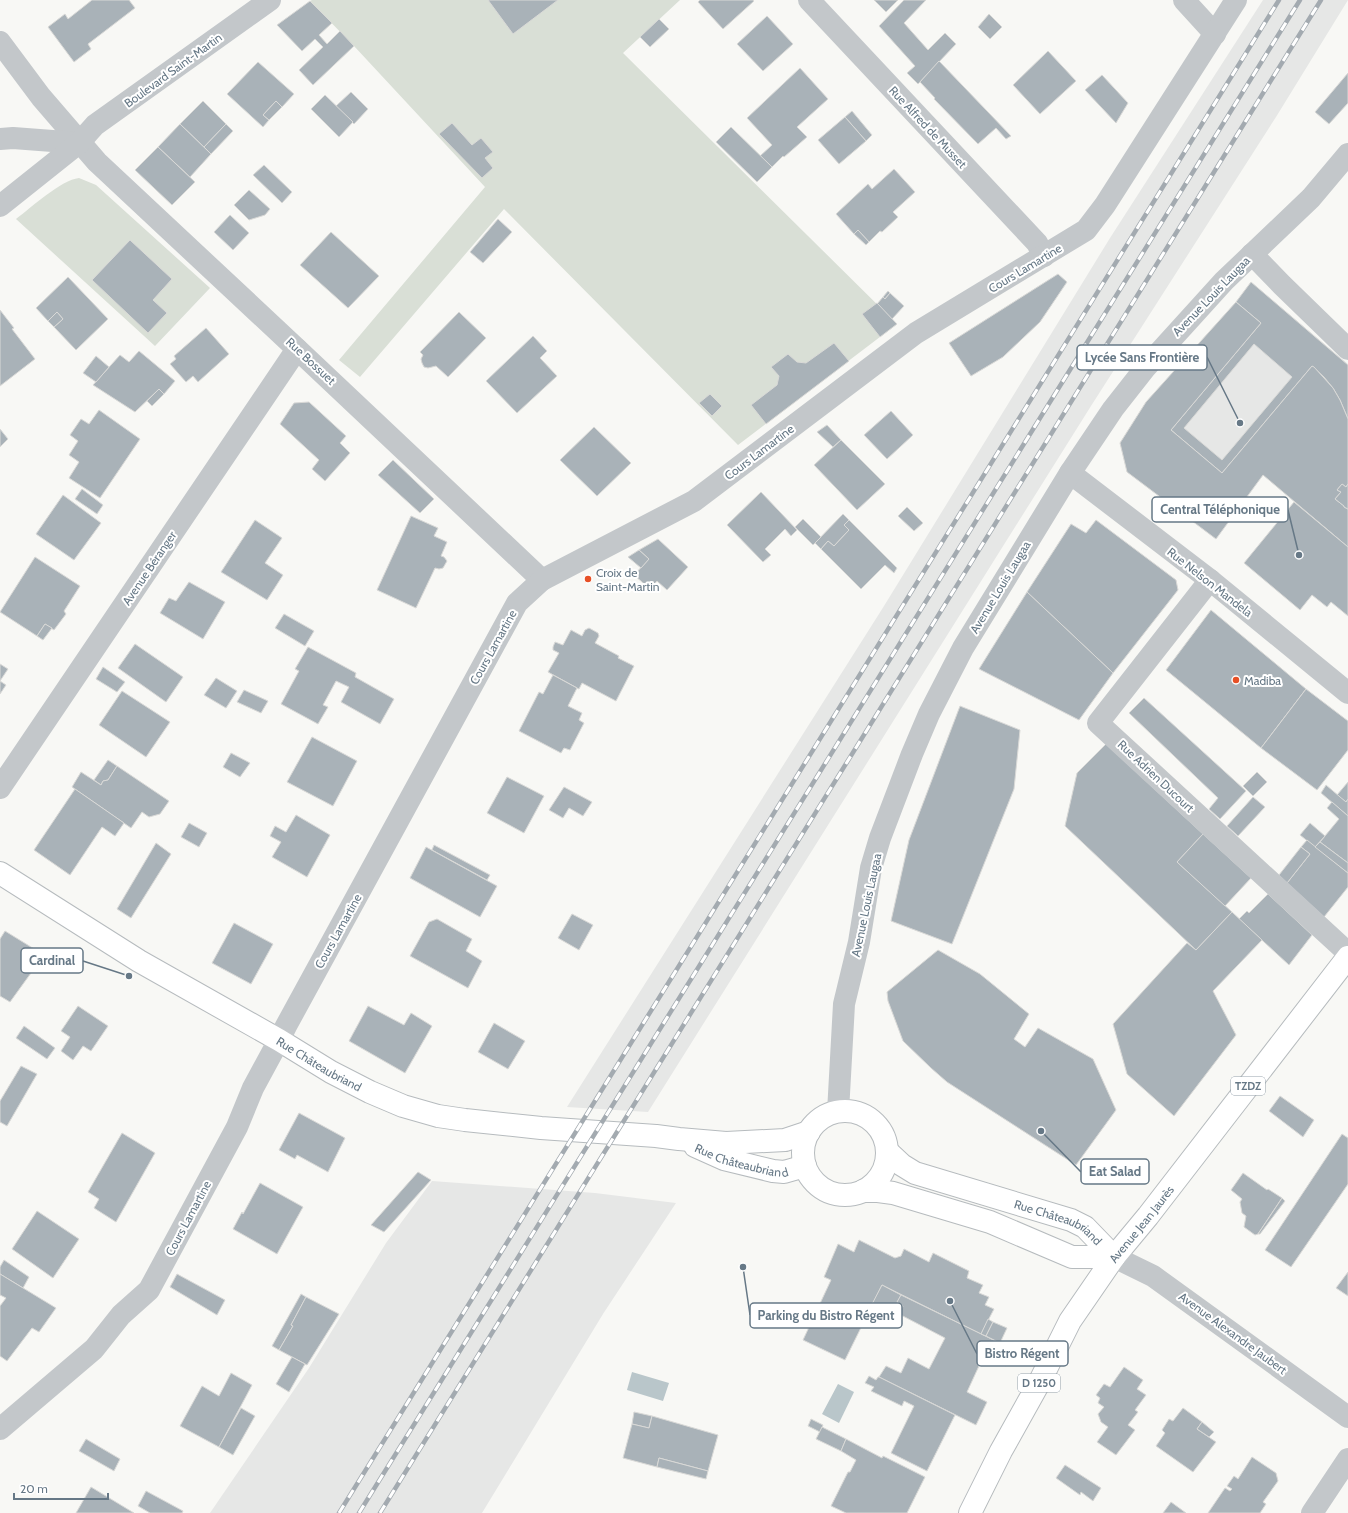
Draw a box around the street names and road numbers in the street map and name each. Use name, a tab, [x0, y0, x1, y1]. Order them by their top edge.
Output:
street label: Boulevard Saint-Martin	[121, 29, 225, 110]
street label: Rue Alfred de Musset	[886, 83, 970, 171]
street label: Cours Lamartine	[986, 240, 1064, 296]
street label: Avenue Louis Laugaa	[1169, 253, 1253, 339]
street label: Rue Bossuet	[283, 334, 339, 388]
street label: Cours Lamartine	[721, 421, 797, 483]
street label: Avenue Béranger	[119, 528, 179, 608]
street label: Avenue Louis Laugaa	[966, 538, 1034, 636]
street label: Rue Nelson Mandela	[1164, 544, 1256, 620]
street label: Cours Lamartine	[466, 607, 520, 687]
street label: Rue Adrien Ducourt	[1115, 737, 1197, 815]
street label: Avenue Louis Laugaa	[848, 852, 884, 958]
street label: Cours Lamartine	[311, 891, 365, 971]
street label: Rue Châteaubriand	[274, 1033, 364, 1094]
road number: TZDZ	[1231, 1077, 1265, 1095]
street label: Rue Châteaubriand	[693, 1140, 790, 1180]
street label: Cours Lamartine	[162, 1178, 214, 1258]
street label: Avenue Jean Jaurès	[1105, 1182, 1177, 1265]
street label: Rue Châteaubriand	[1013, 1196, 1106, 1248]
street label: Avenue Alexandre Jaubert	[1176, 1289, 1290, 1377]
road number: D 1250	[1018, 1374, 1060, 1392]

